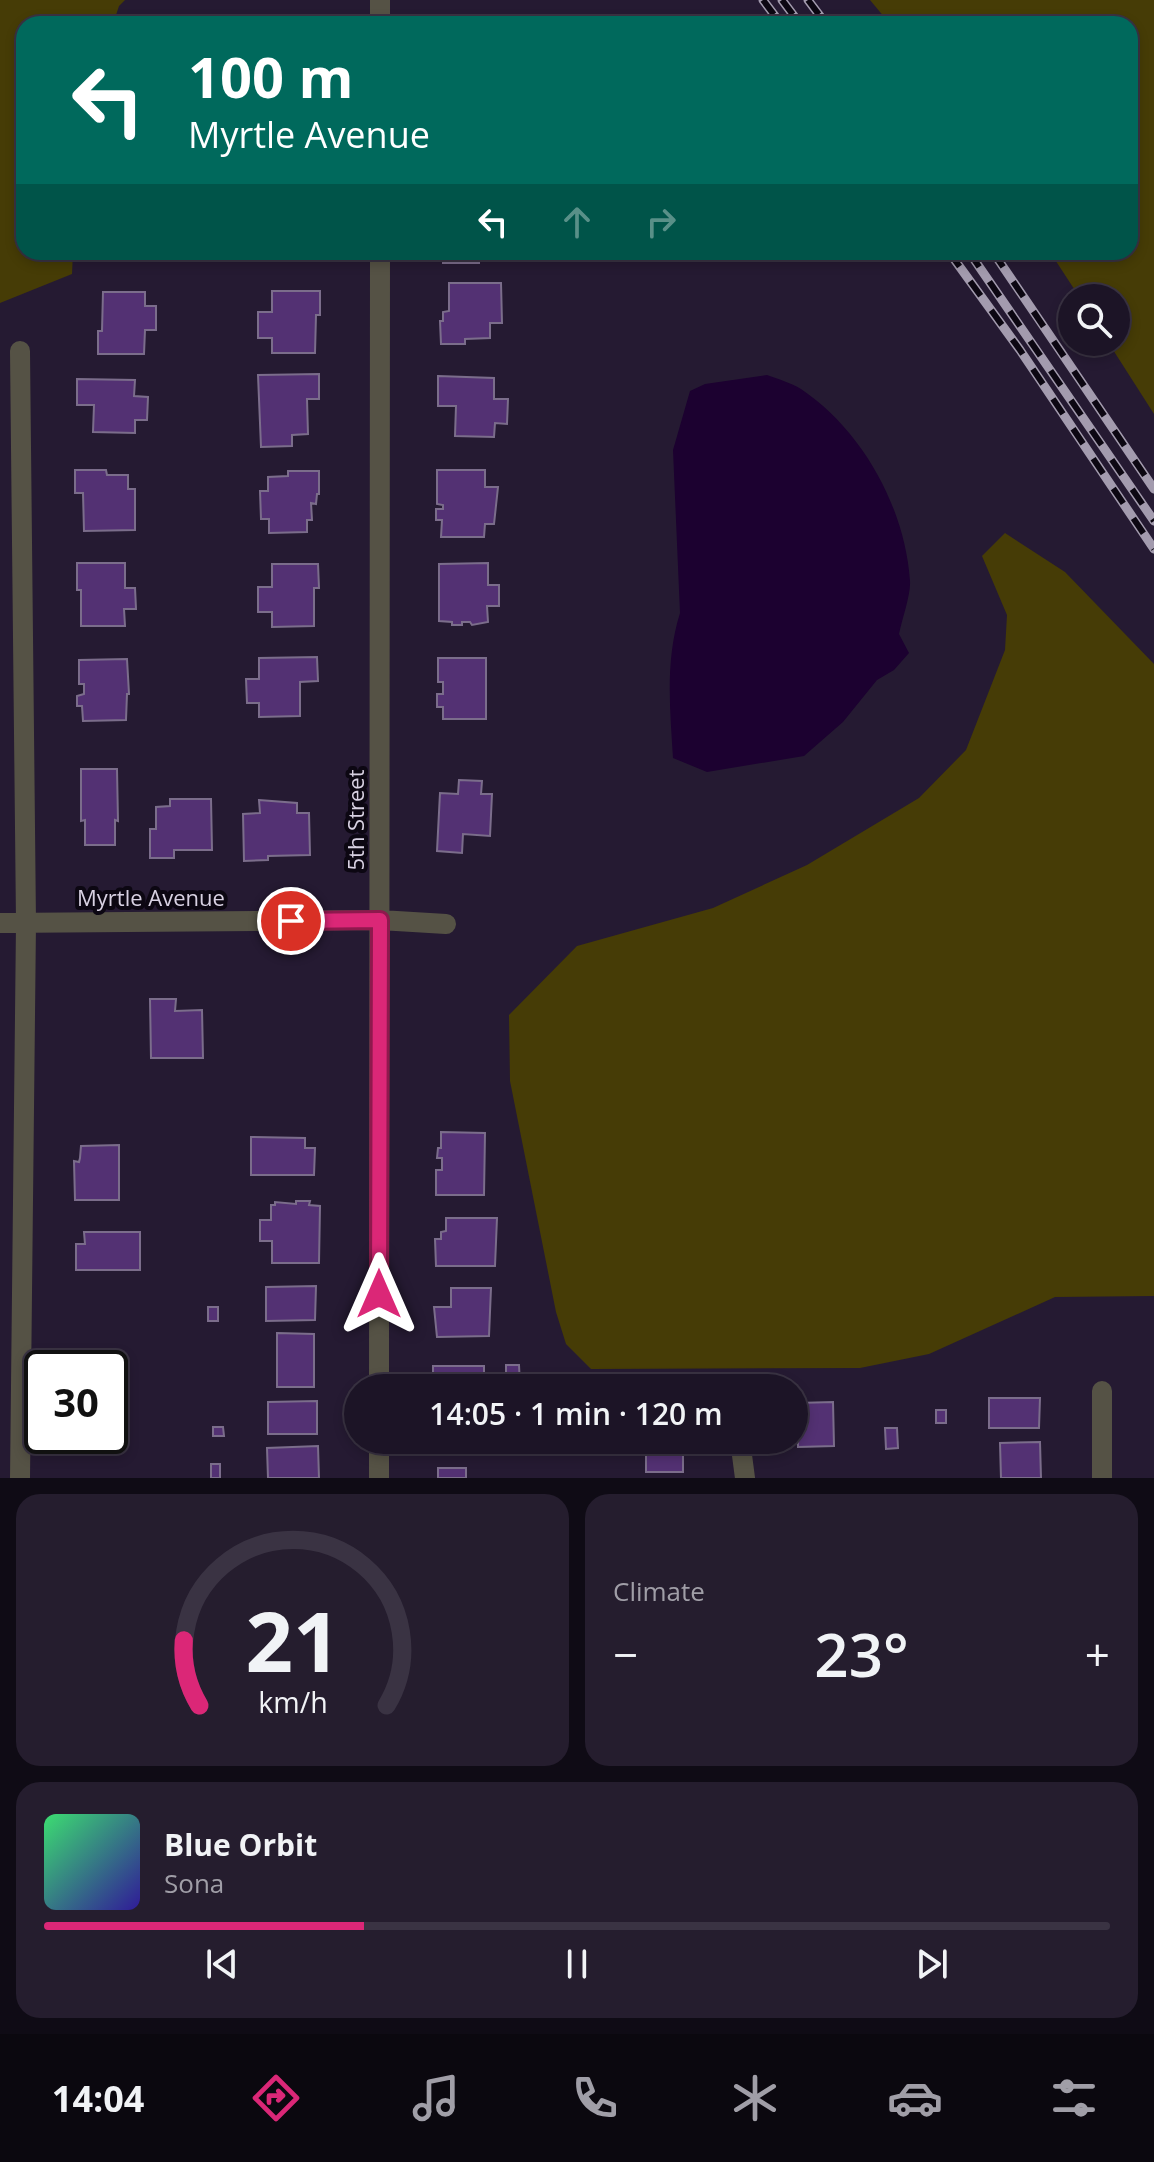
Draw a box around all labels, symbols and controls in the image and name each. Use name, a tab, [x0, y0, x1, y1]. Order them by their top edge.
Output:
text: 100 m	[188, 38, 354, 114]
icon: left	[56, 48, 160, 152]
text: Myrtle Avenue	[188, 110, 430, 159]
icon: left	[471, 200, 515, 244]
icon: ahead	[555, 200, 599, 244]
icon: right	[639, 200, 683, 244]
map controls	[1058, 284, 1130, 356]
button: search	[1058, 284, 1130, 356]
street label: 5th Street	[340, 769, 370, 871]
street label: Myrtle Avenue	[77, 882, 225, 912]
pin	[257, 887, 325, 955]
icon: arrive	[269, 899, 313, 943]
position arrow	[337, 1252, 421, 1336]
speed limit sign: 30	[24, 1350, 128, 1454]
text: 14:05 · 1 min · 120 m	[429, 1393, 723, 1434]
text: Climate	[613, 1573, 705, 1609]
text: 21	[245, 1583, 340, 1696]
text: 23°	[814, 1613, 909, 1695]
text: −	[613, 1624, 638, 1684]
text: +	[1085, 1624, 1110, 1684]
text: km/h	[258, 1682, 327, 1721]
text: Blue Orbit	[164, 1824, 317, 1865]
text: Sona	[164, 1865, 224, 1901]
icon: previous	[200, 1942, 244, 1986]
icon: pause	[555, 1942, 599, 1986]
icon: next	[910, 1942, 954, 1986]
icon: directions	[248, 2070, 304, 2126]
icon: music	[408, 2070, 464, 2126]
icon: phone	[567, 2070, 623, 2126]
icon: climate	[727, 2070, 783, 2126]
icon: car	[887, 2070, 943, 2126]
icon: filters	[1046, 2070, 1102, 2126]
text: 14:04	[52, 2074, 144, 2123]

